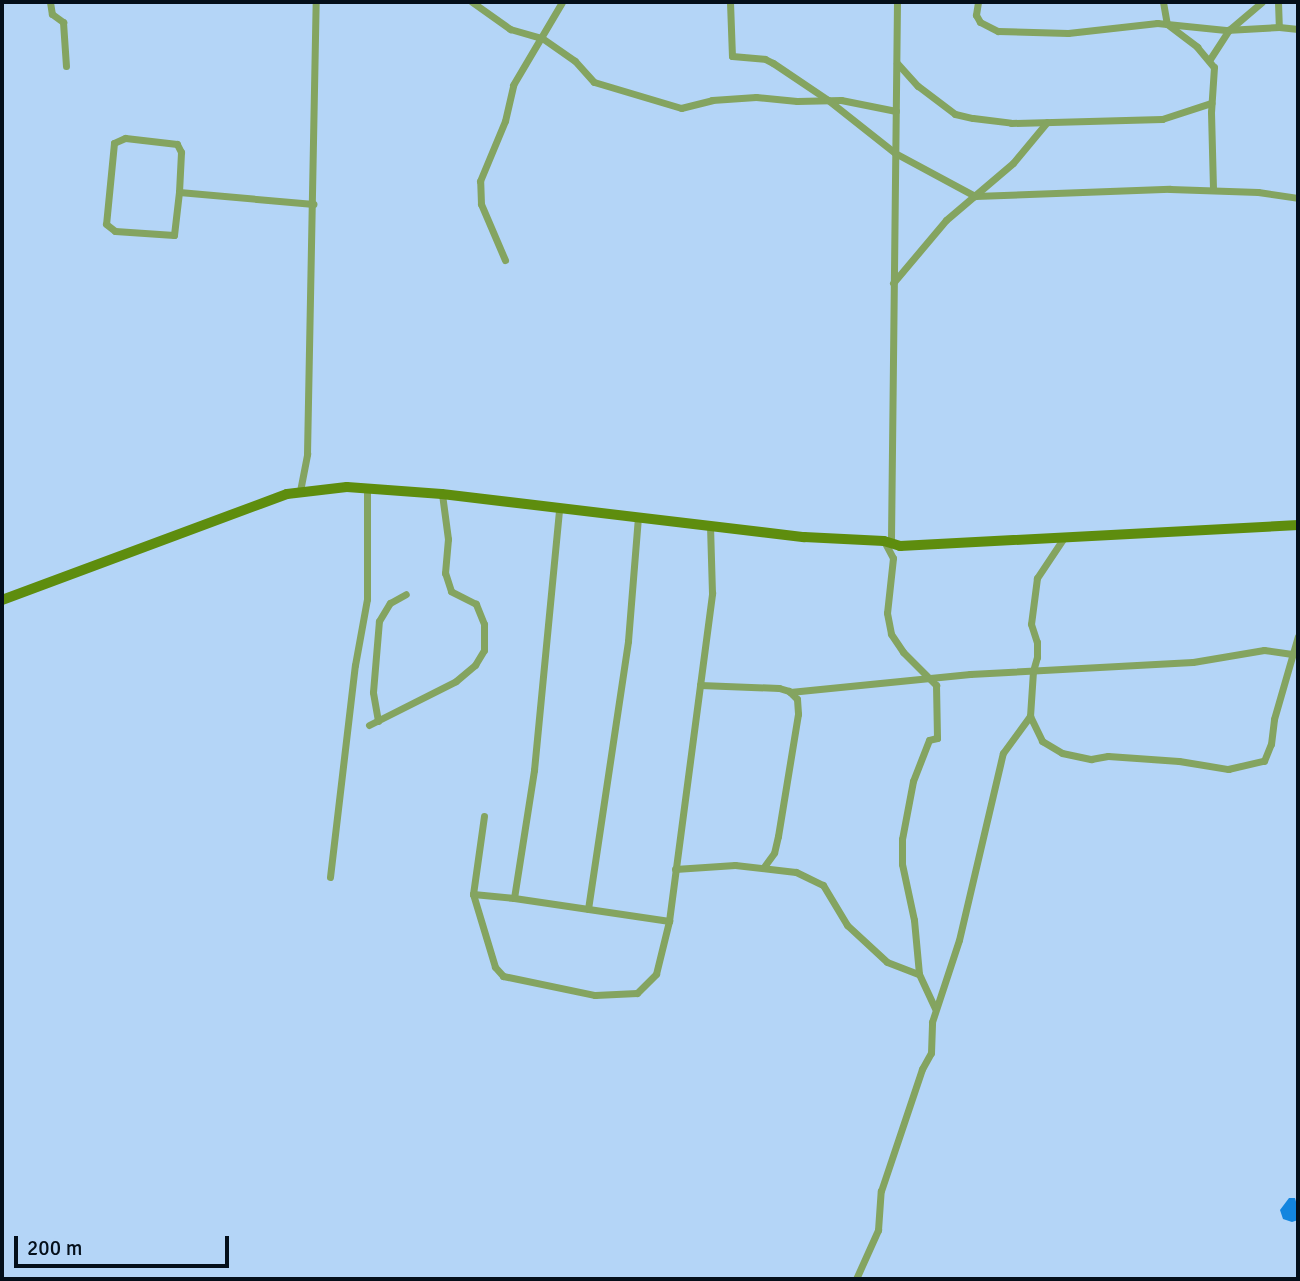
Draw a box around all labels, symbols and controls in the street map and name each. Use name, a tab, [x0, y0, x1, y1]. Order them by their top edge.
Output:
scale bar	[18, 1222, 233, 1266]
text: 200 m	[27, 1235, 82, 1261]

